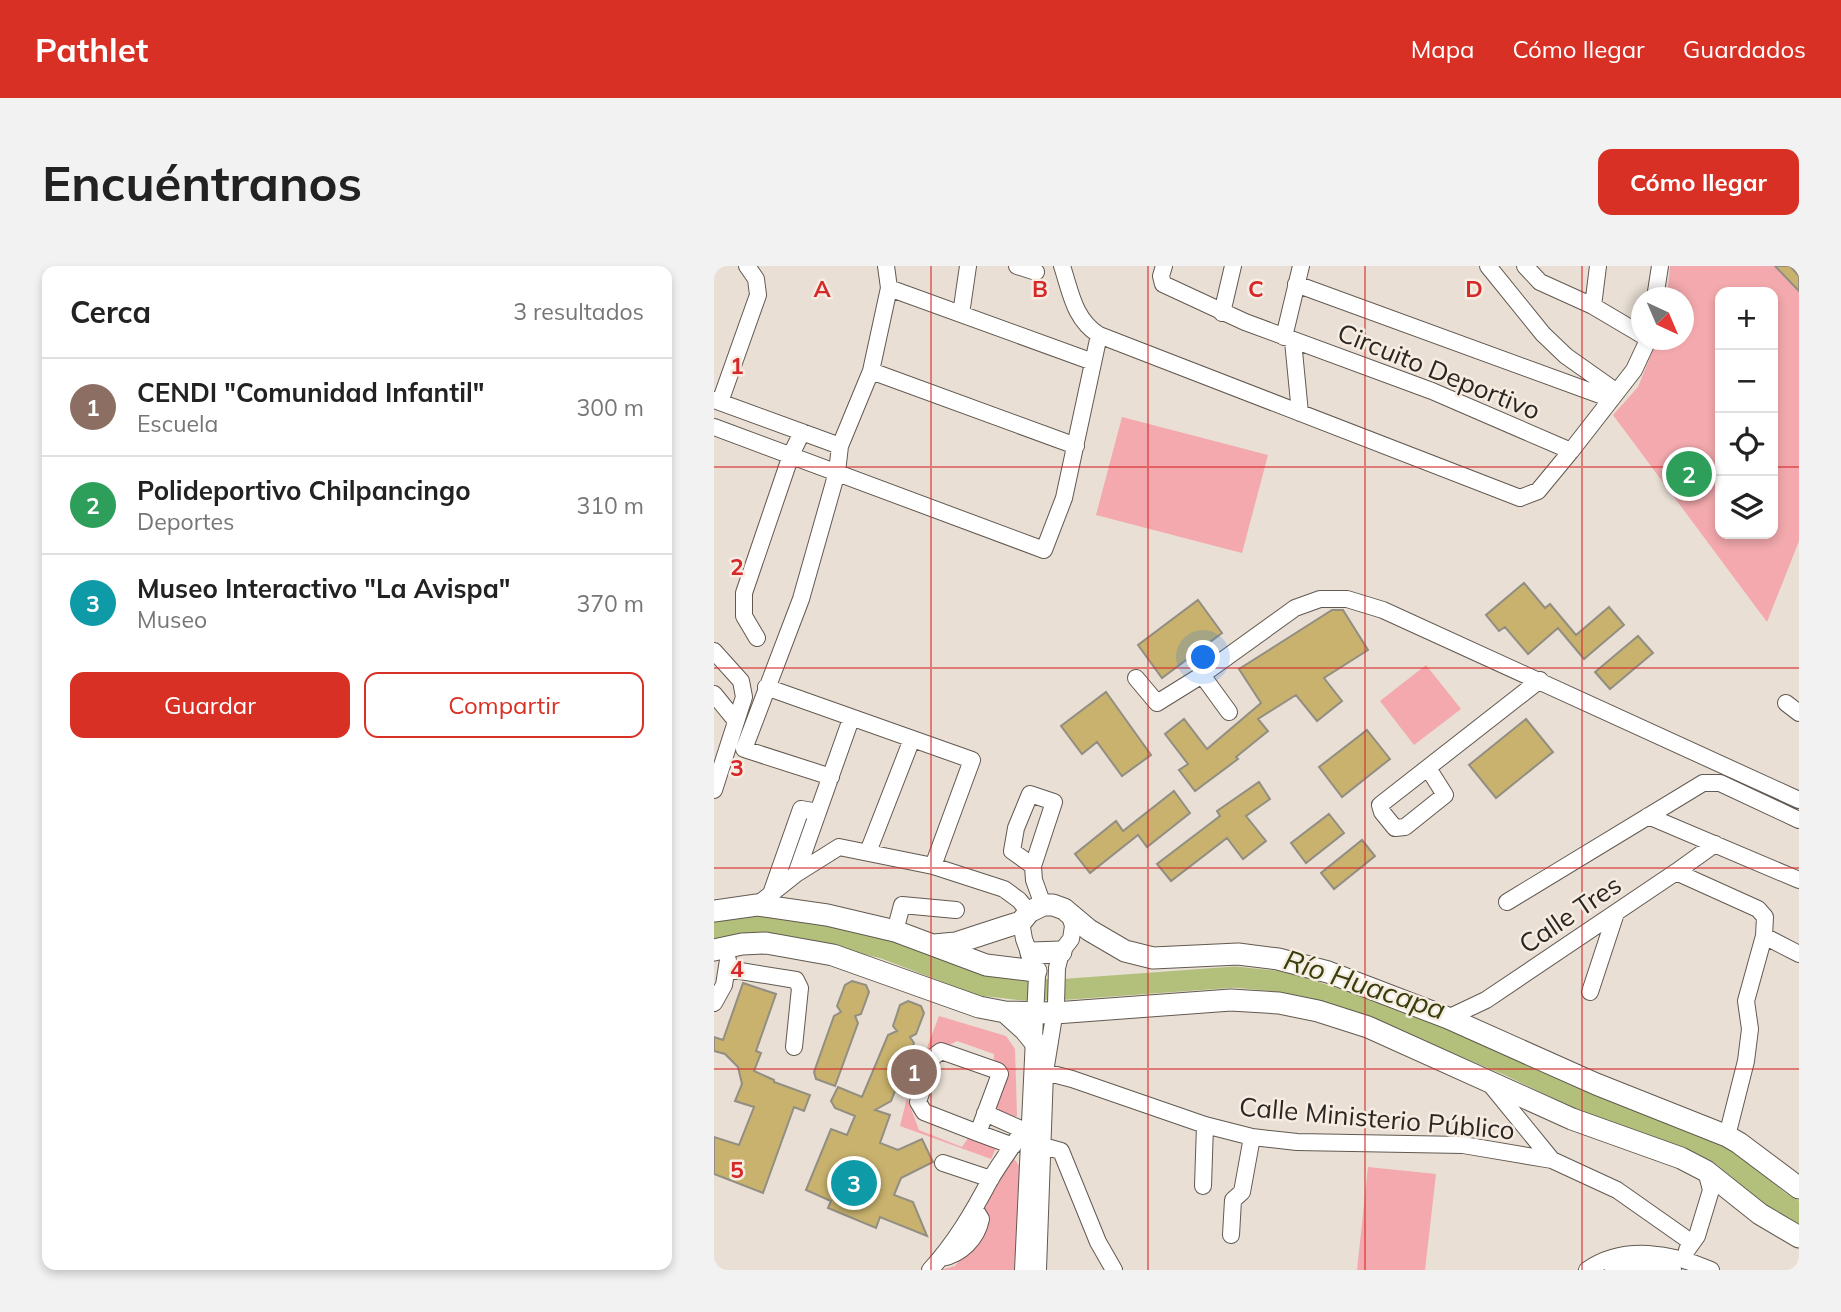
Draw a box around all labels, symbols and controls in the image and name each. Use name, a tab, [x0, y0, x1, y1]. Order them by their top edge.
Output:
text: Pathlet	[35, 29, 148, 70]
text: Mapa	[1411, 34, 1474, 64]
text: Cómo llegar	[1512, 34, 1645, 64]
text: Guardados	[1683, 34, 1806, 64]
button: Cómo llegar	[1598, 149, 1799, 215]
text: Encuéntranos	[42, 152, 362, 213]
text: A	[813, 274, 831, 303]
text: B	[1032, 274, 1048, 303]
text: C	[1248, 274, 1264, 303]
text: D	[1465, 274, 1483, 303]
north arrow	[1631, 287, 1694, 350]
map controls	[1715, 287, 1778, 539]
button: +	[1715, 287, 1778, 350]
text: Cerca	[70, 293, 151, 331]
text: 3 resultados	[513, 297, 644, 326]
street label: Circuito Deportivo	[1333, 315, 1545, 427]
button: −	[1715, 350, 1778, 413]
text: 1	[730, 351, 744, 380]
text: CENDI "Comunidad Infantil"	[137, 376, 484, 409]
text: 1	[86, 393, 100, 422]
text: 300 m	[576, 393, 644, 422]
text: Escuela	[137, 409, 218, 438]
button: locate	[1715, 413, 1778, 476]
pin: 2	[1666, 448, 1712, 500]
text: Polideportivo Chilpancingo	[137, 474, 471, 507]
button: layers	[1715, 476, 1778, 539]
text: 2	[86, 491, 100, 520]
text: 310 m	[576, 491, 644, 520]
text: Deportes	[137, 507, 234, 536]
text: 2	[730, 552, 744, 581]
text: Museo Interactivo "La Avispa"	[137, 572, 510, 605]
text: 3	[86, 589, 100, 618]
text: 370 m	[576, 589, 644, 618]
text: Museo	[137, 605, 207, 634]
your location	[1186, 640, 1220, 674]
button: Guardar	[70, 672, 350, 738]
button: Compartir	[364, 672, 644, 738]
text: 3	[730, 753, 744, 782]
street label: Calle Tres	[1513, 868, 1627, 960]
water label: Río Huacapa	[1280, 941, 1450, 1027]
text: 4	[730, 954, 744, 983]
pin: 1	[891, 1046, 937, 1098]
street label: Calle Ministerio Público	[1238, 1090, 1516, 1146]
text: 5	[730, 1155, 744, 1184]
pin: 3	[831, 1157, 877, 1209]

